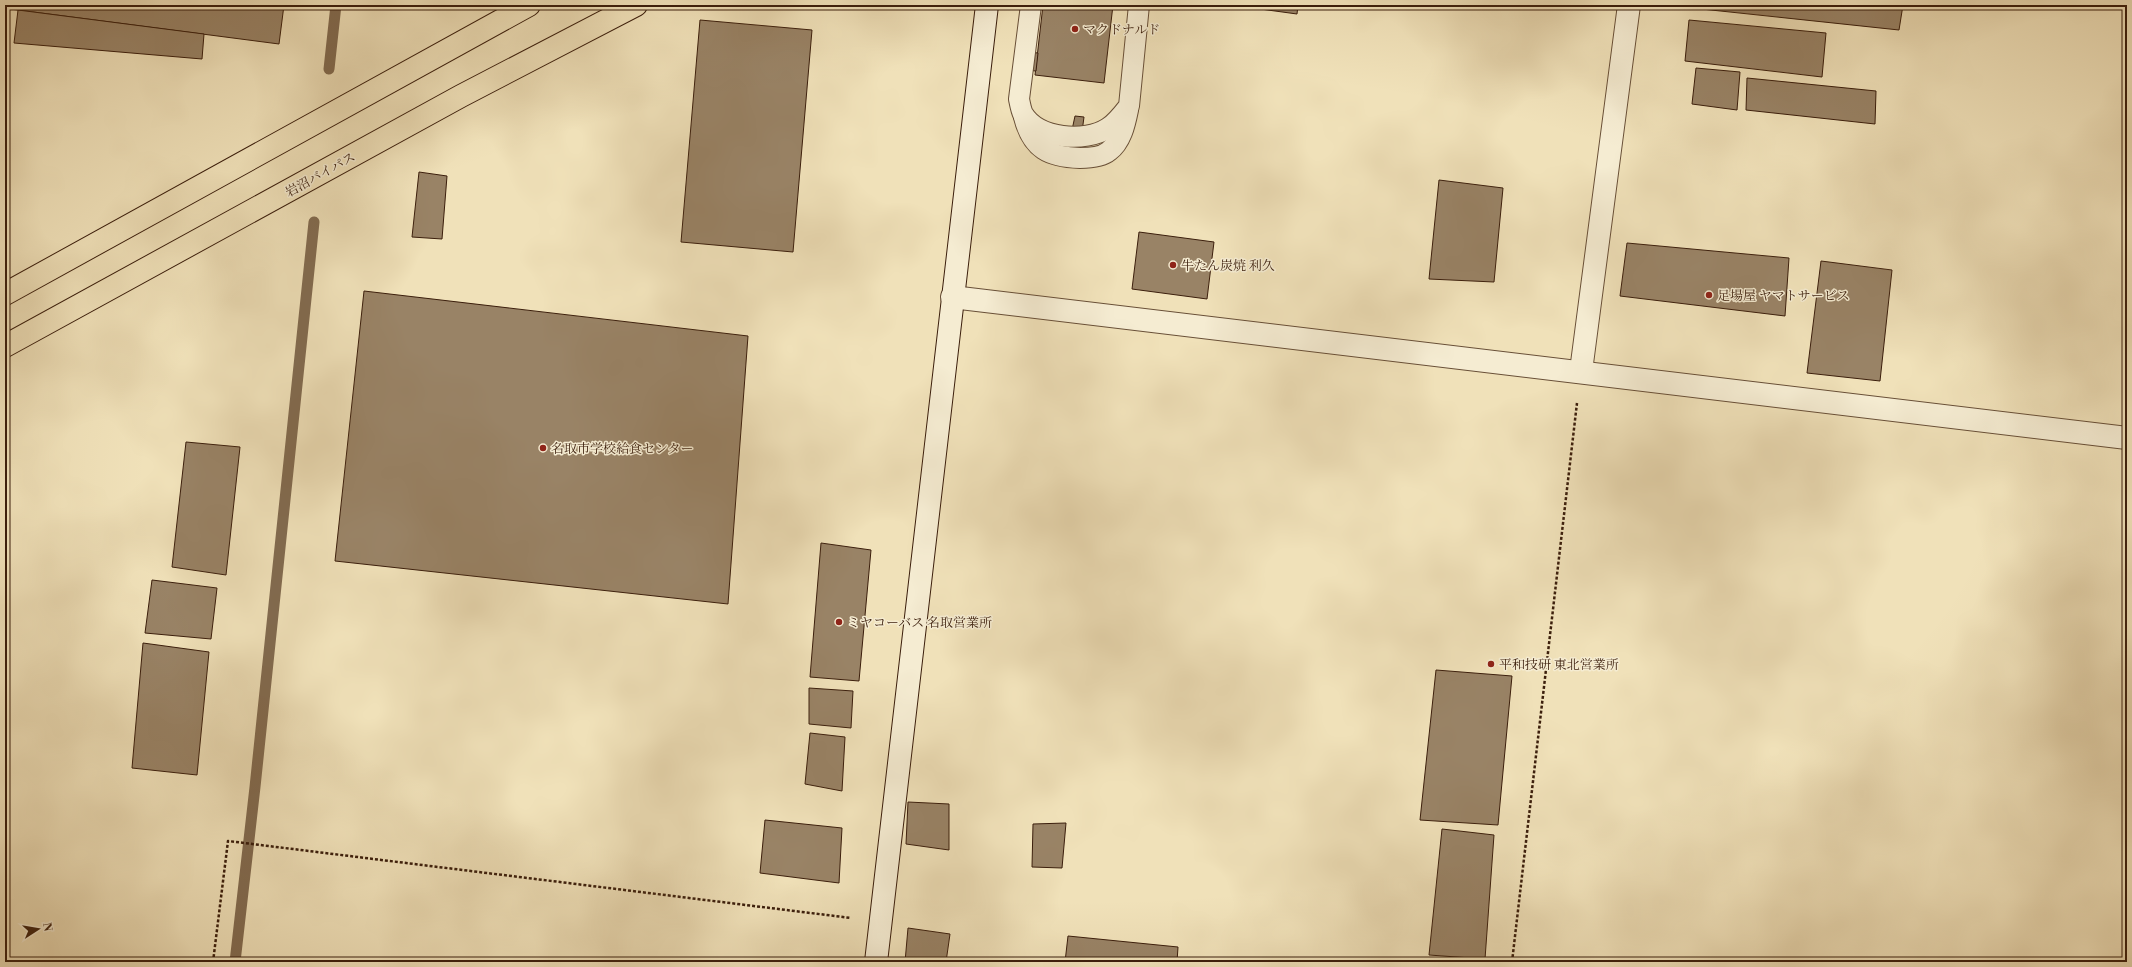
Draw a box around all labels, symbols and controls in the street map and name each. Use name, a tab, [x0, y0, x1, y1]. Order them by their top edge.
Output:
place label: マクドナルド	[1083, 22, 1160, 38]
marker: マクドナルド	[1070, 24, 1080, 34]
street label: 岩沼バイパス	[283, 149, 358, 201]
place label: 牛たん炭焼 利久	[1181, 258, 1275, 274]
marker: 牛たん炭焼 利久	[1168, 260, 1178, 270]
place label: 足場屋 ヤマトサービス	[1717, 288, 1850, 304]
marker: 足場屋 ヤマトサービス	[1704, 290, 1714, 300]
place label: 名取市学校給食センター	[551, 441, 693, 457]
marker: 名取市学校給食センター	[538, 443, 548, 453]
place label: ミヤコーバス 名取営業所	[847, 615, 992, 631]
marker: ミヤコーバス 名取営業所	[834, 617, 844, 627]
place label: 平和技研 東北営業所	[1499, 657, 1619, 673]
marker: 平和技研 東北営業所	[1486, 659, 1496, 669]
north arrow	[18, 909, 58, 949]
text: N	[39, 921, 55, 933]

